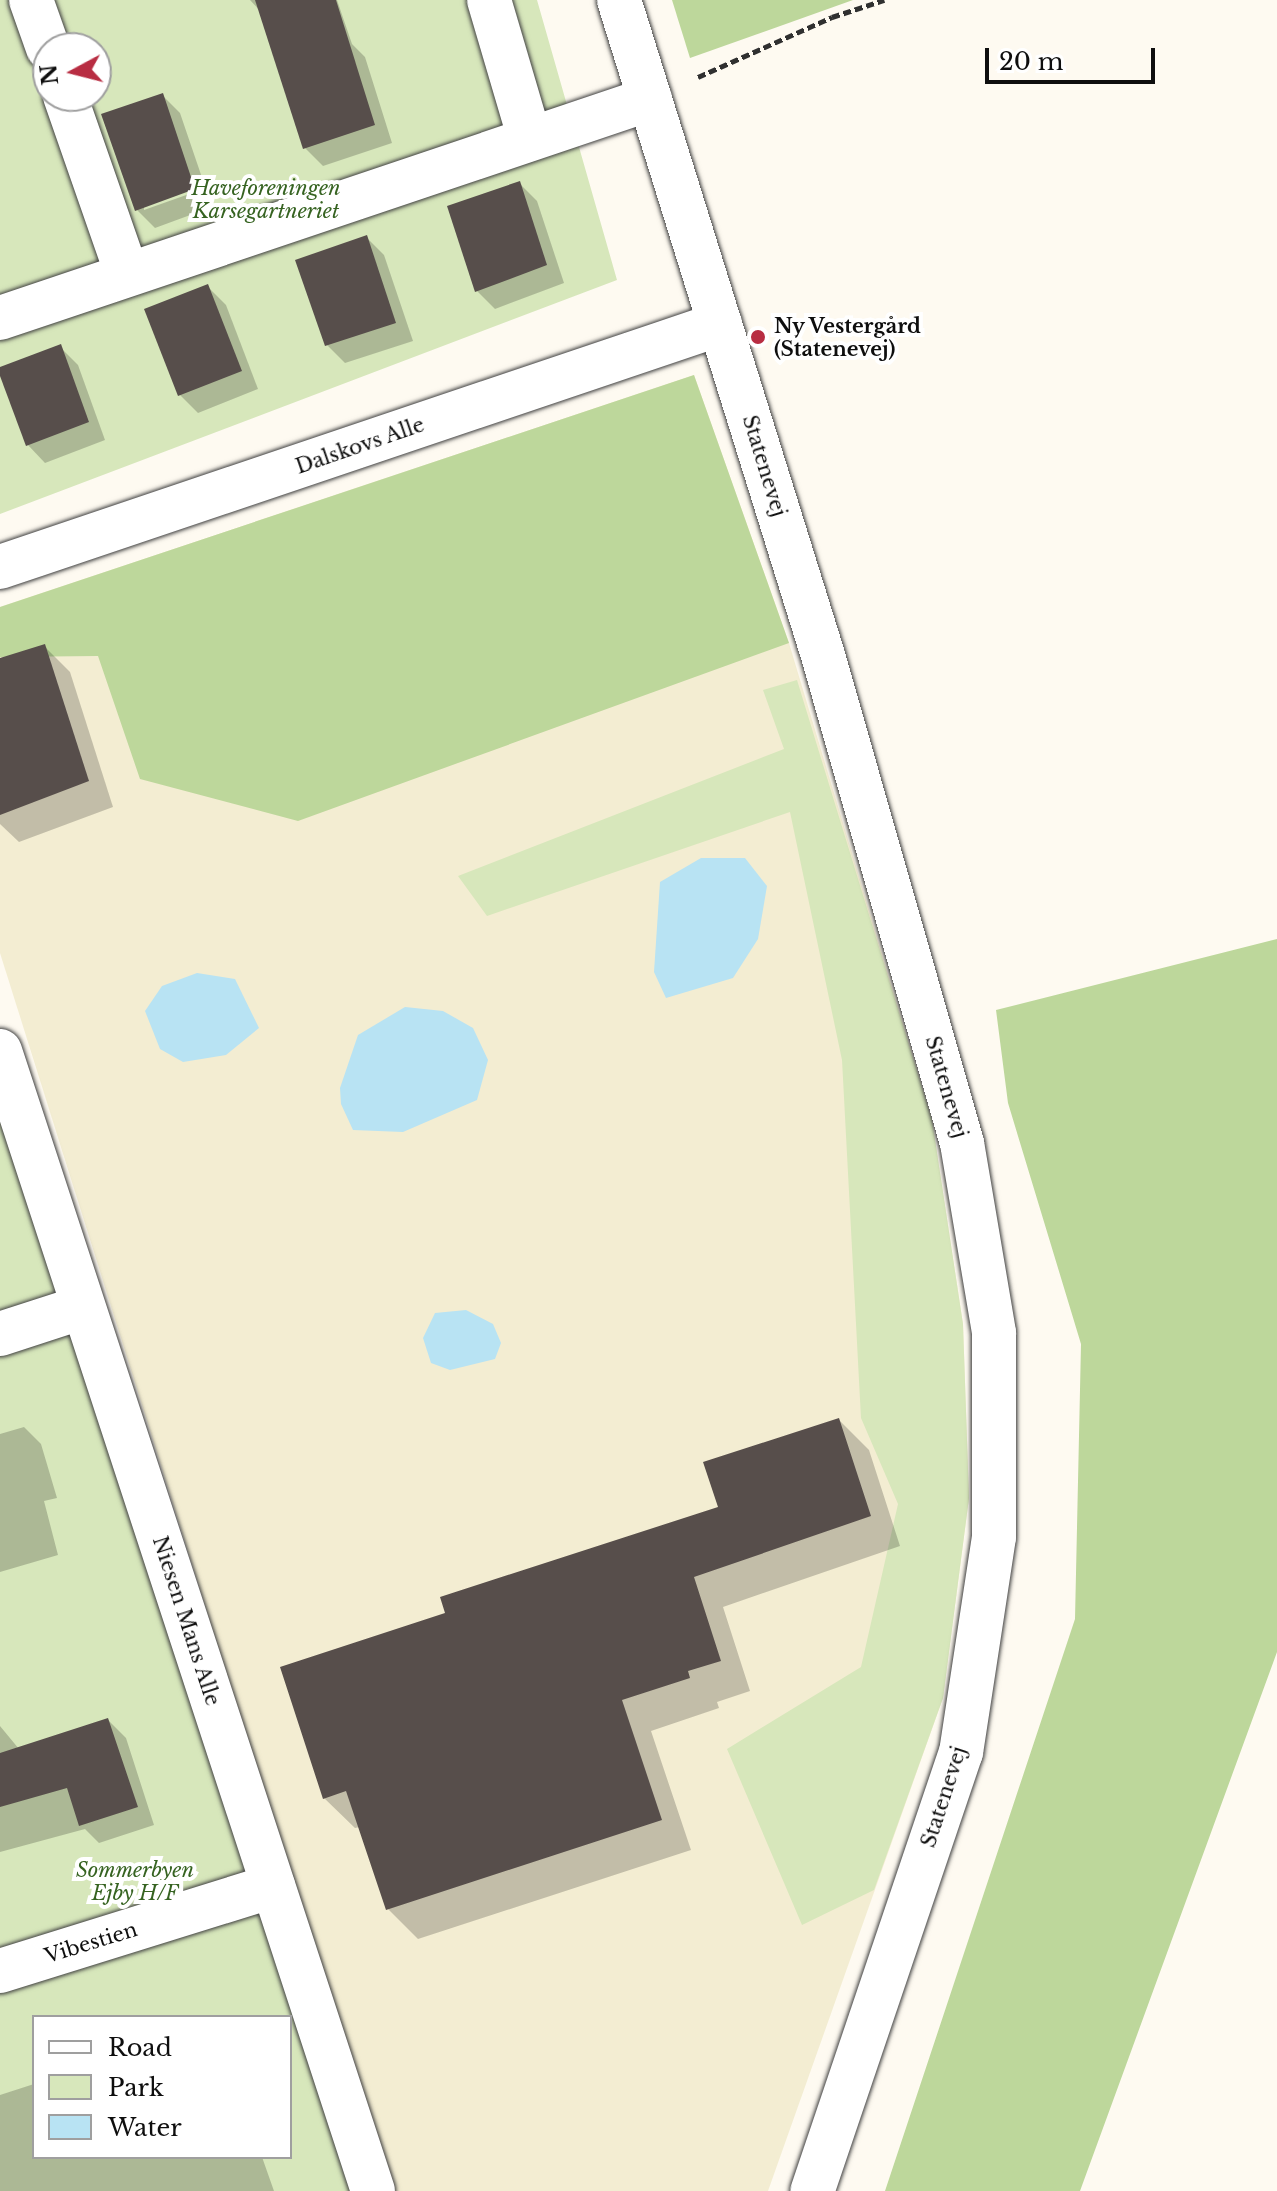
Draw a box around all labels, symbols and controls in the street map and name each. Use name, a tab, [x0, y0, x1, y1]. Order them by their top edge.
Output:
north arrow	[32, 32, 112, 112]
scale bar	[989, 32, 1159, 82]
text: 20 m	[999, 47, 1064, 76]
text: N	[35, 63, 64, 87]
park label: Haveforeningen Karsegartneriet	[191, 177, 341, 224]
place label: Ny Vestergård (Statenevej)	[774, 314, 922, 361]
marker: Ny Vestergård (Statenevej)	[749, 328, 767, 346]
street label: Statenevej	[737, 412, 791, 520]
street label: Dalskovs Alle	[292, 413, 428, 479]
street label: Statenevej	[920, 1033, 972, 1141]
street label: Niesen Mans Alle	[147, 1533, 225, 1709]
street label: Statenevej	[916, 1743, 972, 1851]
park label: Sommerbyen Ejby H/F	[76, 1859, 194, 1906]
street label: Vibestien	[42, 1918, 140, 1968]
legend	[32, 2015, 292, 2159]
text: Road	[108, 2033, 172, 2062]
text: Park	[108, 2073, 164, 2102]
text: Water	[108, 2113, 182, 2142]

